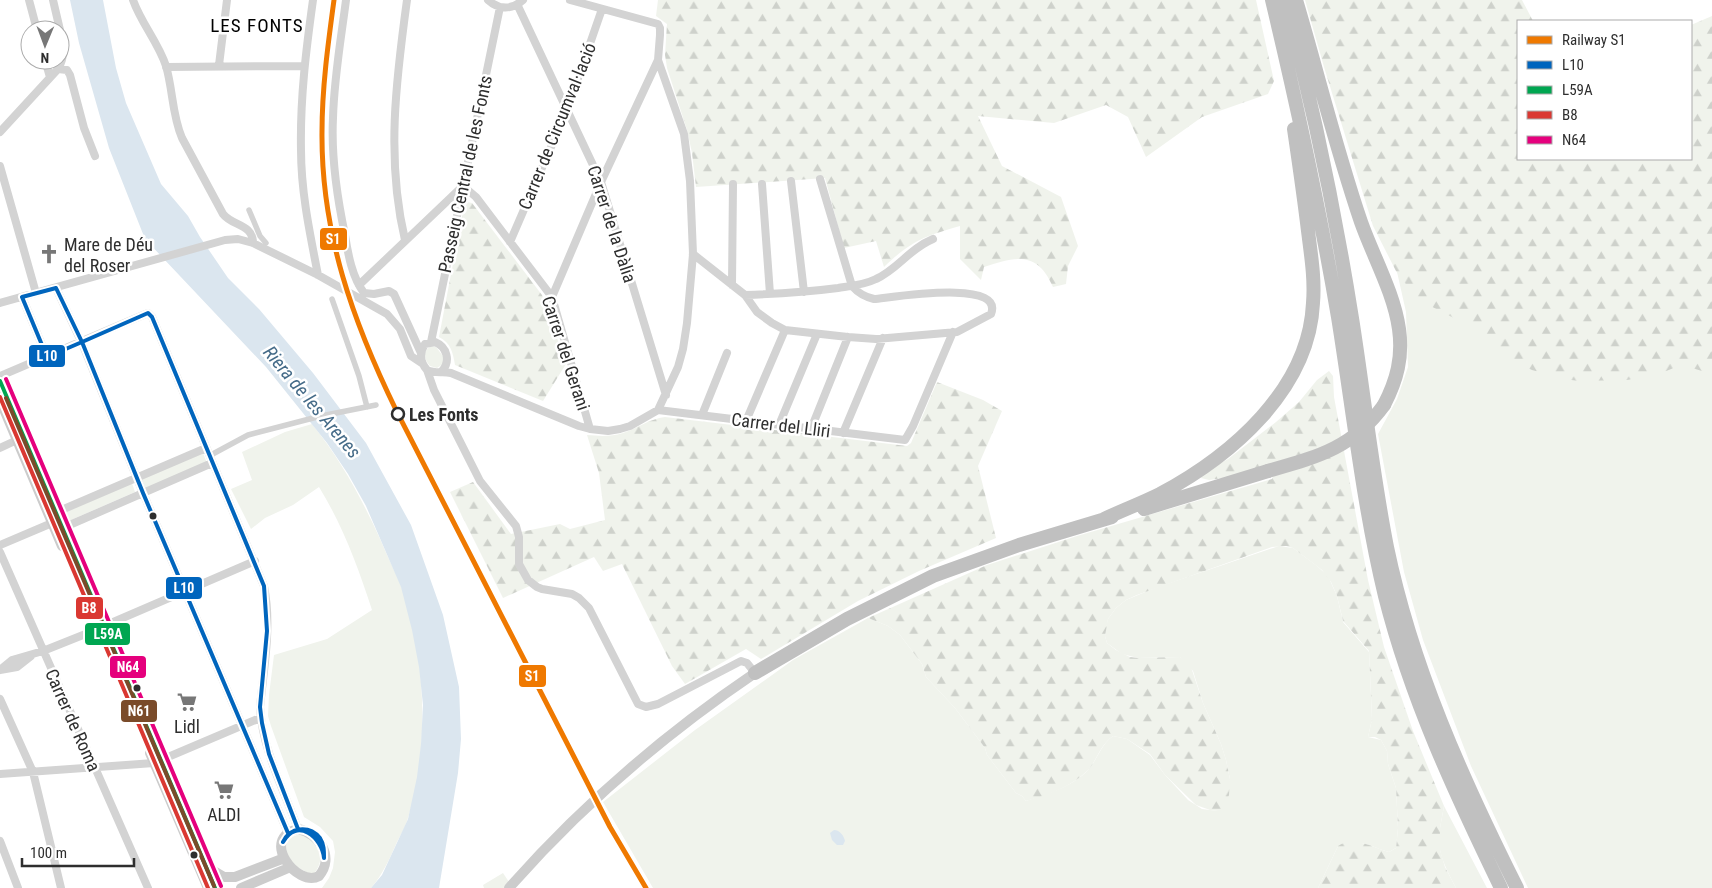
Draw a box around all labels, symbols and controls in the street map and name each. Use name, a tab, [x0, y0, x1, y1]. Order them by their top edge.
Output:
district label: LES FONTS	[210, 14, 304, 37]
north arrow	[20, 20, 70, 70]
legend	[1517, 20, 1692, 160]
text: Railway S1	[1562, 31, 1626, 49]
street label: Carrer de Circumval·lació	[514, 39, 600, 213]
text: N	[40, 50, 49, 66]
text: L10	[1562, 56, 1584, 74]
street label: Passeig Central de les Fonts	[434, 73, 496, 275]
text: L59A	[1562, 81, 1593, 99]
text: B8	[1562, 106, 1578, 124]
text: N64	[1562, 131, 1586, 149]
street label: Carrer de la Dàlia	[583, 163, 641, 285]
line badge: S1	[319, 227, 348, 251]
text: S1	[326, 231, 340, 247]
place label: Mare de Déu del Roser	[64, 234, 153, 276]
church icon: Mare de Déu del Roser	[38, 243, 60, 265]
street label: Carrer del Gerani	[538, 293, 594, 413]
water label: Riera de les Arenes	[258, 341, 366, 463]
line badge: L10	[28, 344, 66, 368]
text: L10	[37, 348, 57, 364]
place label: Les Fonts	[409, 404, 478, 425]
marker: Les Fonts	[391, 407, 405, 421]
street label: Carrer del Lliri	[730, 409, 832, 441]
unlabelled marker	[148, 511, 158, 521]
line badge: L10	[165, 576, 203, 600]
text: L10	[174, 580, 194, 596]
line badge: B8	[75, 596, 104, 620]
text: B8	[82, 600, 96, 616]
line badge: L59A	[84, 622, 131, 646]
text: L59A	[93, 626, 123, 642]
line badge: N64	[109, 655, 147, 679]
text: N64	[117, 659, 139, 675]
line badge: S1	[518, 664, 547, 688]
street label: Carrer de Roma	[41, 666, 105, 774]
text: S1	[525, 668, 539, 684]
unlabelled marker	[132, 683, 142, 693]
supermarket icon: Lidl	[176, 691, 198, 713]
line badge: N61	[120, 699, 158, 723]
text: N61	[128, 703, 150, 719]
place label: Lidl	[174, 716, 200, 737]
supermarket icon: ALDI	[213, 779, 235, 801]
place label: ALDI	[207, 804, 241, 825]
scale bar	[22, 836, 135, 868]
text: 100 m	[30, 844, 67, 862]
unlabelled marker	[189, 850, 199, 860]

